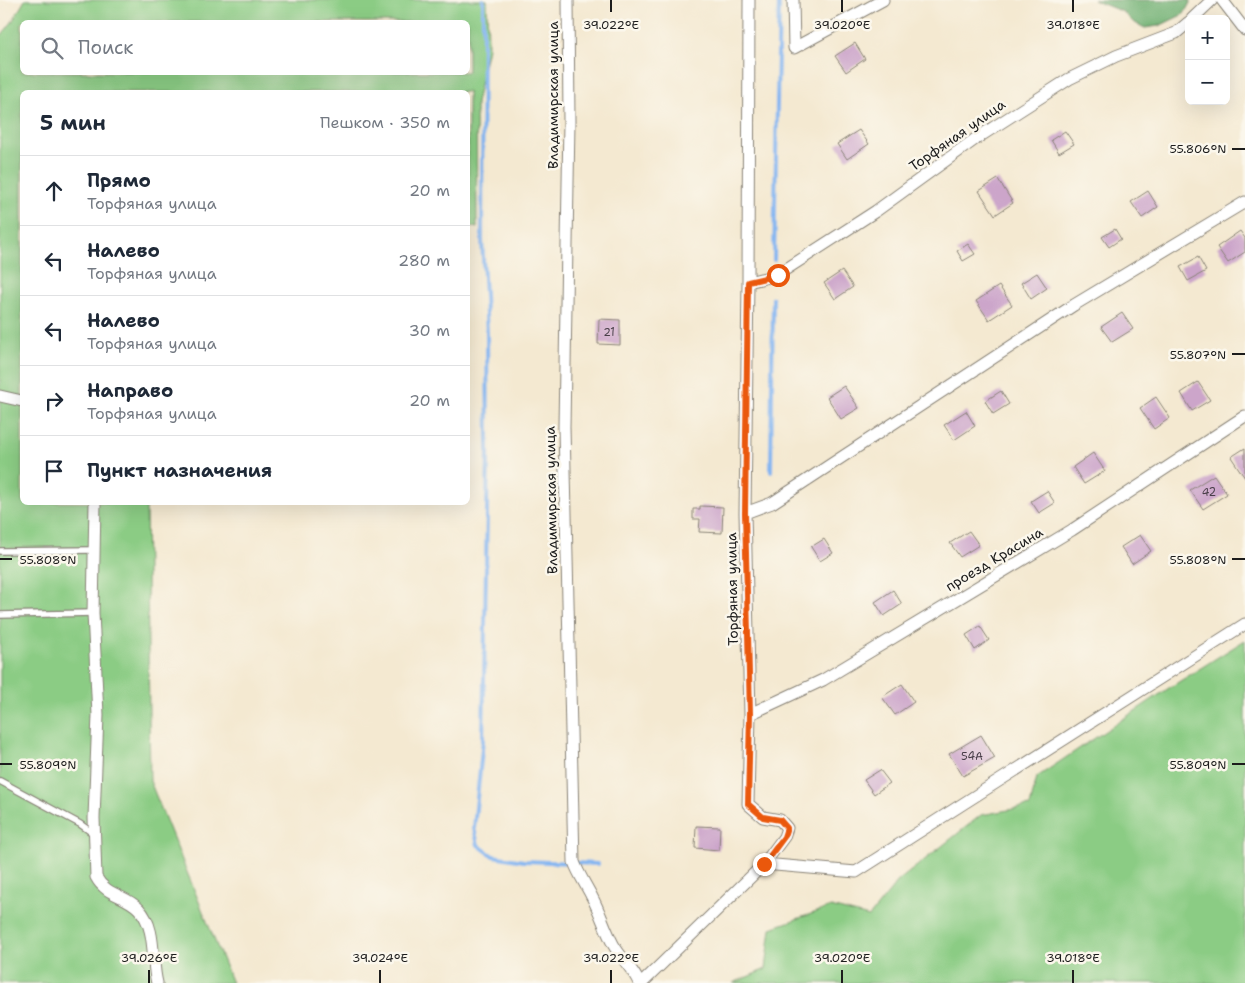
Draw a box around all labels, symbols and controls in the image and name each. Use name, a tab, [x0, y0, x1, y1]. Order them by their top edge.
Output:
map controls	[1185, 15, 1230, 105]
button: +	[1185, 15, 1230, 60]
text: 39.022°E	[583, 17, 639, 33]
text: 39.020°E	[814, 17, 870, 33]
text: 39.018°E	[1046, 17, 1100, 33]
search box	[20, 20, 470, 75]
street label: Владимирская улица	[544, 21, 562, 169]
icon: search	[38, 34, 66, 62]
text: Поиск	[78, 35, 133, 60]
button: −	[1185, 60, 1230, 105]
street label: Торфяная улица	[905, 95, 1009, 175]
text: 5 мин	[40, 109, 106, 137]
text: Пешком · 350 m	[320, 112, 450, 133]
text: 55.806°N	[1170, 141, 1226, 157]
text: Прямо	[87, 168, 151, 193]
icon: ahead	[40, 177, 68, 205]
text: 20 m	[409, 180, 450, 201]
text: Торфяная улица	[87, 193, 217, 214]
text: Налево	[87, 238, 160, 263]
icon: left	[40, 247, 68, 275]
text: 280 m	[398, 250, 450, 271]
text: Торфяная улица	[87, 263, 217, 284]
route start	[767, 264, 790, 287]
text: Налево	[87, 308, 160, 333]
icon: left	[40, 317, 68, 345]
text: 30 m	[409, 320, 450, 341]
house number: 21	[603, 325, 615, 340]
text: Торфяная улица	[87, 333, 217, 354]
text: 55.807°N	[1170, 347, 1226, 363]
text: Направо	[87, 378, 173, 403]
icon: right	[40, 387, 68, 415]
text: 20 m	[409, 390, 450, 411]
text: Торфяная улица	[87, 403, 217, 424]
street label: Владимирская улица	[541, 426, 561, 574]
icon: arrive	[40, 457, 68, 485]
text: Пункт назначения	[87, 458, 272, 483]
house number: 42	[1202, 485, 1216, 500]
street label: проезд Красина	[942, 523, 1046, 595]
street label: Торфяная улица	[722, 532, 742, 646]
text: 55.808°N	[20, 552, 76, 568]
text: 55.808°N	[1170, 552, 1226, 568]
house number: 54А	[961, 749, 983, 764]
text: 55.809°N	[20, 757, 76, 773]
text: 55.809°N	[1170, 757, 1226, 773]
route end	[753, 853, 776, 876]
text: 39.026°E	[121, 950, 177, 966]
text: 39.024°E	[352, 950, 408, 966]
text: 39.022°E	[583, 950, 639, 966]
text: 39.020°E	[814, 950, 870, 966]
text: 39.018°E	[1046, 950, 1100, 966]

